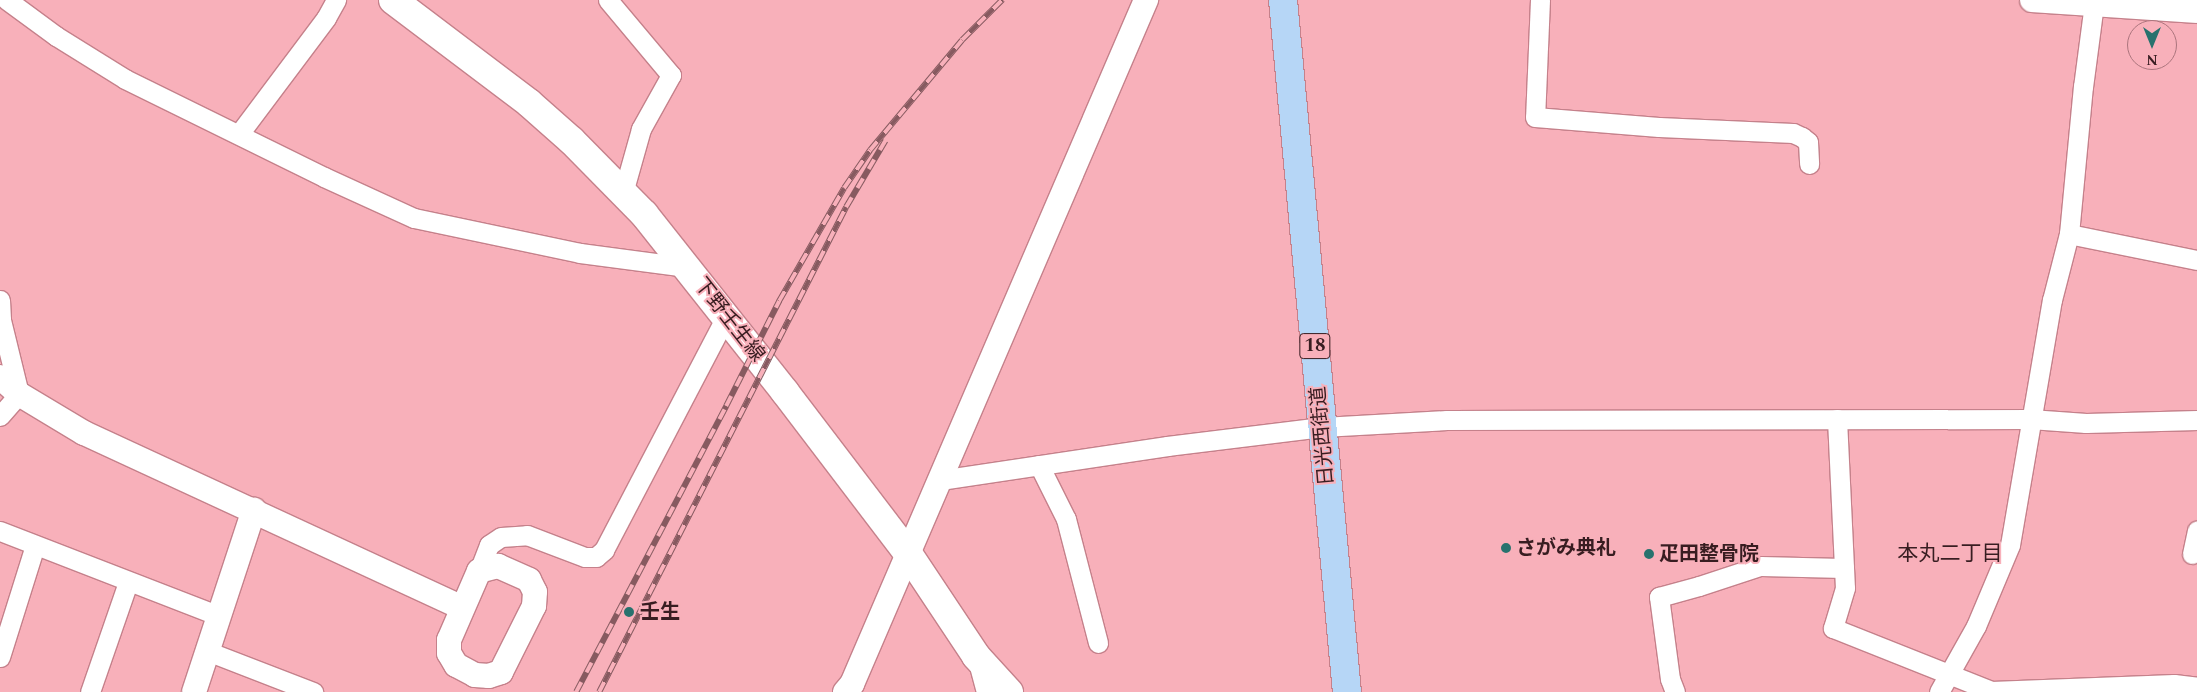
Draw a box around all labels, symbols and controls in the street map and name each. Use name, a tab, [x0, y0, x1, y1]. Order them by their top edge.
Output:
north arrow	[2127, 20, 2177, 70]
text: N	[2146, 49, 2158, 70]
street label: 下野壬生線	[689, 273, 769, 367]
road number: 18	[1299, 330, 1331, 362]
street label: 日光西街道	[1307, 385, 1339, 487]
place label: さがみ典礼	[1516, 536, 1616, 560]
district label: 本丸二丁目	[1898, 541, 2002, 567]
marker: さがみ典礼	[1500, 542, 1512, 554]
place label: 疋田整骨院	[1659, 542, 1759, 566]
marker: 疋田整骨院	[1643, 548, 1655, 560]
place label: 壬生	[640, 600, 680, 624]
marker: 壬生	[622, 605, 636, 619]

